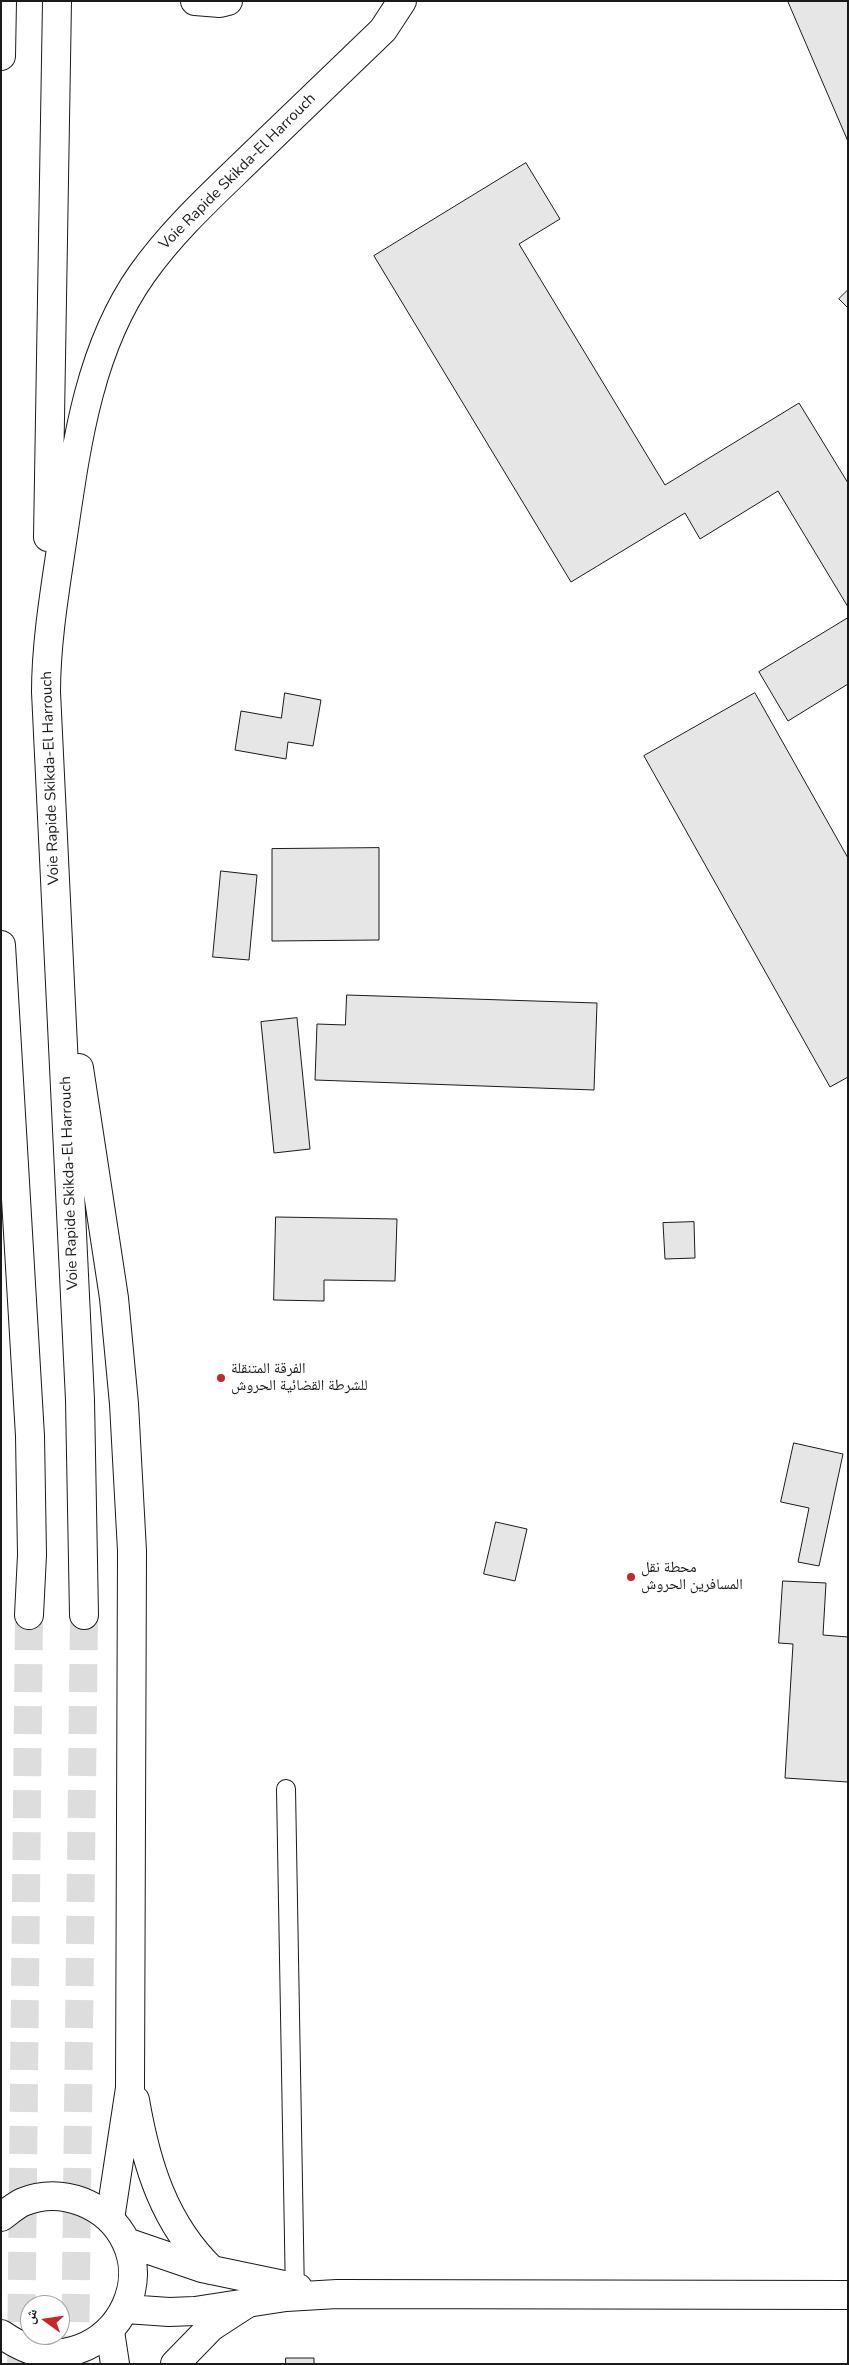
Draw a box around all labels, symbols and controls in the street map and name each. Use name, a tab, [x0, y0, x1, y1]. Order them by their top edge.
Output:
street label: Voie Rapide Skikda-El Harrouch	[156, 90, 320, 254]
street label: Voie Rapide Skikda-El Harrouch	[38, 671, 64, 885]
street label: Voie Rapide Skikda-El Harrouch	[57, 1076, 83, 1290]
place label: الفرقة المتنقلة للشرطة القضائية الحروش	[231, 1360, 368, 1395]
marker: الفرقة المتنقلة للشرطة القضائية الحروش	[215, 1372, 227, 1384]
place label: محطة نقل المسافرين الحروش	[641, 1559, 743, 1594]
marker: محطة نقل المسافرين الحروش	[625, 1571, 637, 1583]
north arrow	[20, 2295, 70, 2345]
text: ش	[20, 2307, 42, 2326]

